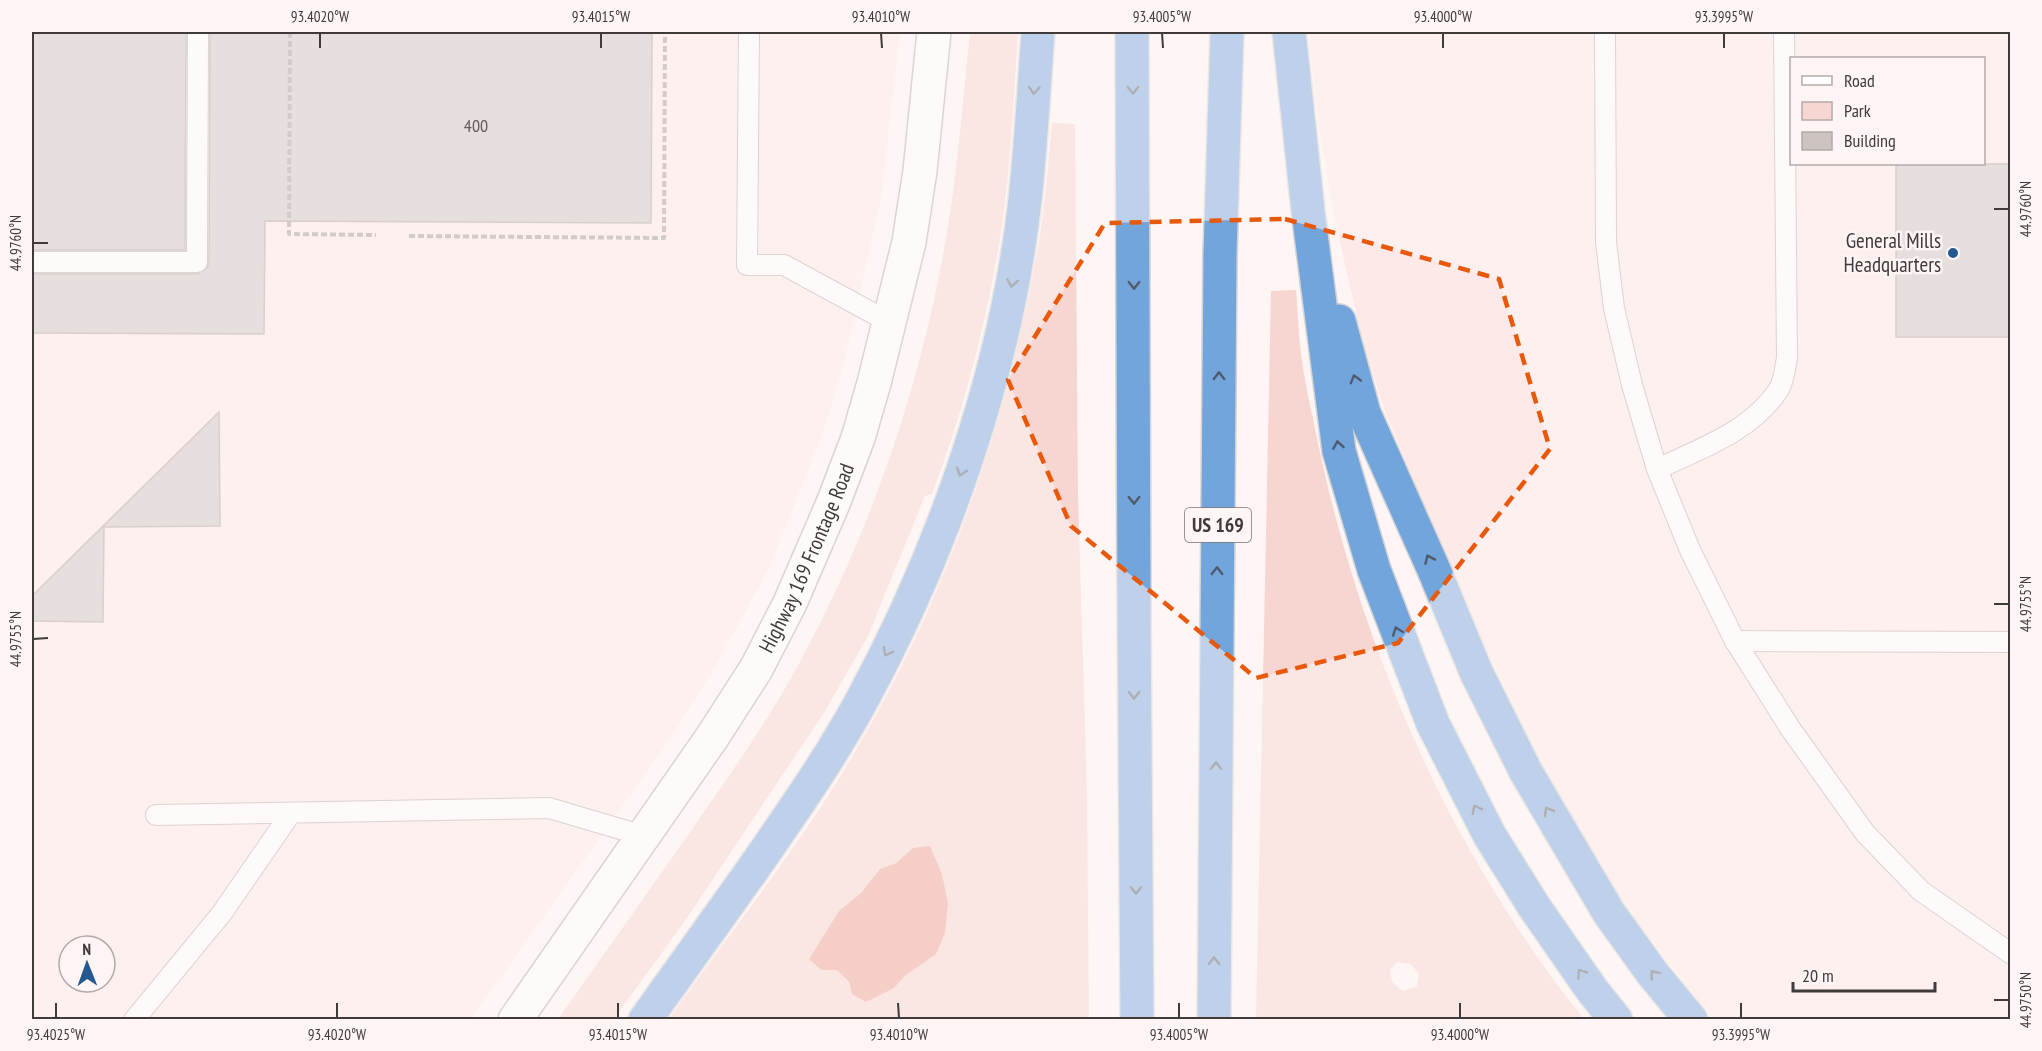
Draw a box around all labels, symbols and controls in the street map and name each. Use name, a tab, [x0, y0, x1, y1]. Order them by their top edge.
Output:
text: 93.4020°W	[291, 7, 349, 26]
text: 93.4015°W	[572, 7, 630, 26]
text: 93.4010°W	[852, 7, 910, 26]
text: 93.4005°W	[1133, 7, 1191, 26]
text: 93.4000°W	[1414, 7, 1472, 26]
text: 93.3995°W	[1695, 7, 1753, 26]
legend	[1790, 57, 1985, 165]
text: Road	[1844, 69, 1875, 92]
one-way arrow	[1028, 85, 1041, 94]
one-way arrow	[1127, 85, 1139, 94]
text: Park	[1844, 99, 1871, 122]
house number: 400	[464, 114, 488, 137]
text: Building	[1844, 129, 1896, 152]
text: 44.9760°N	[2016, 181, 2035, 237]
text: 44.9760°N	[6, 215, 25, 271]
place label: General Mills Headquarters	[1844, 227, 1941, 278]
marker: General Mills Headquarters	[1946, 246, 1960, 260]
one-way arrow	[1006, 279, 1018, 288]
one-way arrow	[1128, 280, 1140, 289]
one-way arrow	[1213, 372, 1225, 381]
one-way arrow	[1350, 374, 1362, 385]
one-way arrow	[1332, 440, 1345, 450]
street label: Highway 169 Frontage Road	[753, 459, 860, 657]
one-way arrow	[956, 466, 968, 477]
one-way arrow	[1128, 495, 1140, 504]
road number: US 169	[1185, 508, 1251, 542]
one-way arrow	[1424, 554, 1436, 565]
one-way arrow	[1211, 567, 1223, 576]
text: 44.9755°N	[2016, 576, 2035, 632]
text: 44.9755°N	[6, 611, 25, 667]
one-way arrow	[1392, 626, 1404, 637]
one-way arrow	[883, 646, 894, 656]
one-way arrow	[1128, 690, 1140, 699]
one-way arrow	[1210, 762, 1222, 771]
one-way arrow	[1472, 804, 1484, 815]
one-way arrow	[1544, 806, 1555, 817]
one-way arrow	[1130, 885, 1142, 894]
north arrow	[57, 934, 117, 994]
text: N	[82, 939, 91, 959]
scale bar	[1793, 955, 1936, 993]
one-way arrow	[1208, 957, 1220, 966]
text: 20 m	[1802, 964, 1834, 987]
one-way arrow	[1577, 969, 1588, 980]
one-way arrow	[1650, 970, 1661, 981]
text: 44.9750°N	[2016, 972, 2035, 1028]
text: 93.4025°W	[27, 1025, 85, 1044]
text: 93.4020°W	[308, 1025, 366, 1044]
text: 93.4015°W	[589, 1025, 647, 1044]
text: 93.4010°W	[870, 1025, 928, 1044]
text: 93.4005°W	[1150, 1025, 1208, 1044]
text: 93.4000°W	[1431, 1025, 1489, 1044]
text: 93.3995°W	[1712, 1025, 1770, 1044]

